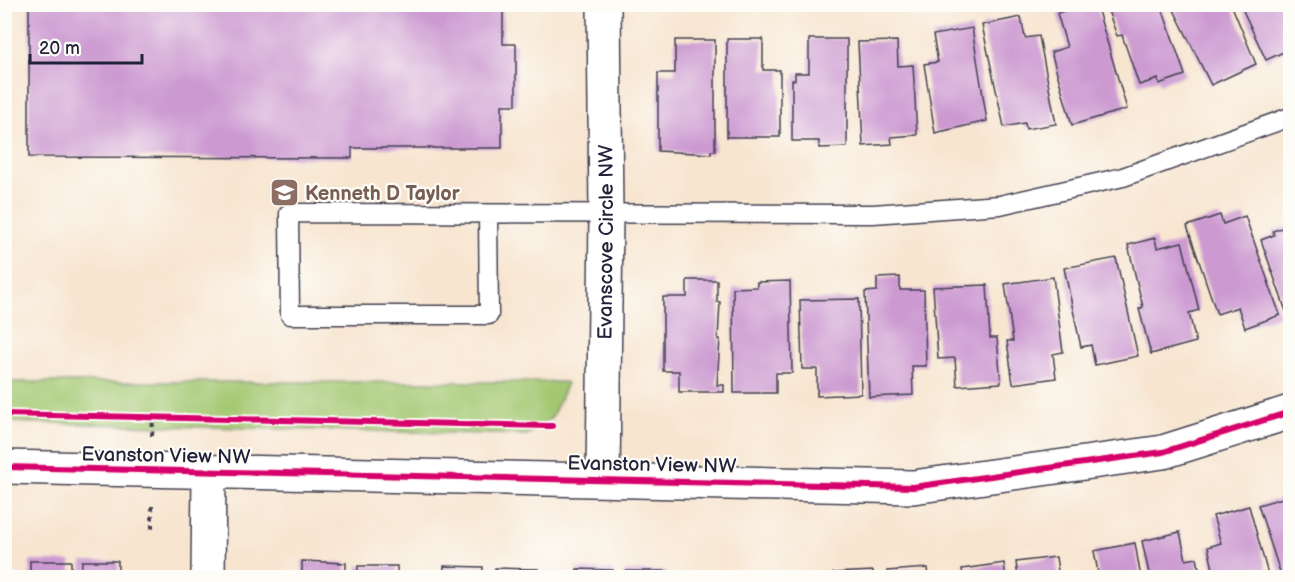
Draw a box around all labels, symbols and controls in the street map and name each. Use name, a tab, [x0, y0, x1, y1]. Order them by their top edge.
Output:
scale bar	[30, 27, 142, 65]
text: 20 m	[39, 38, 80, 59]
street label: Evanscove Circle NW	[594, 144, 619, 340]
school or university icon: Kenneth D Taylor	[268, 177, 300, 209]
place label: Kenneth D Taylor	[305, 182, 461, 206]
street label: Evanston View NW	[81, 443, 251, 469]
street label: Evanston View NW	[567, 452, 737, 478]

